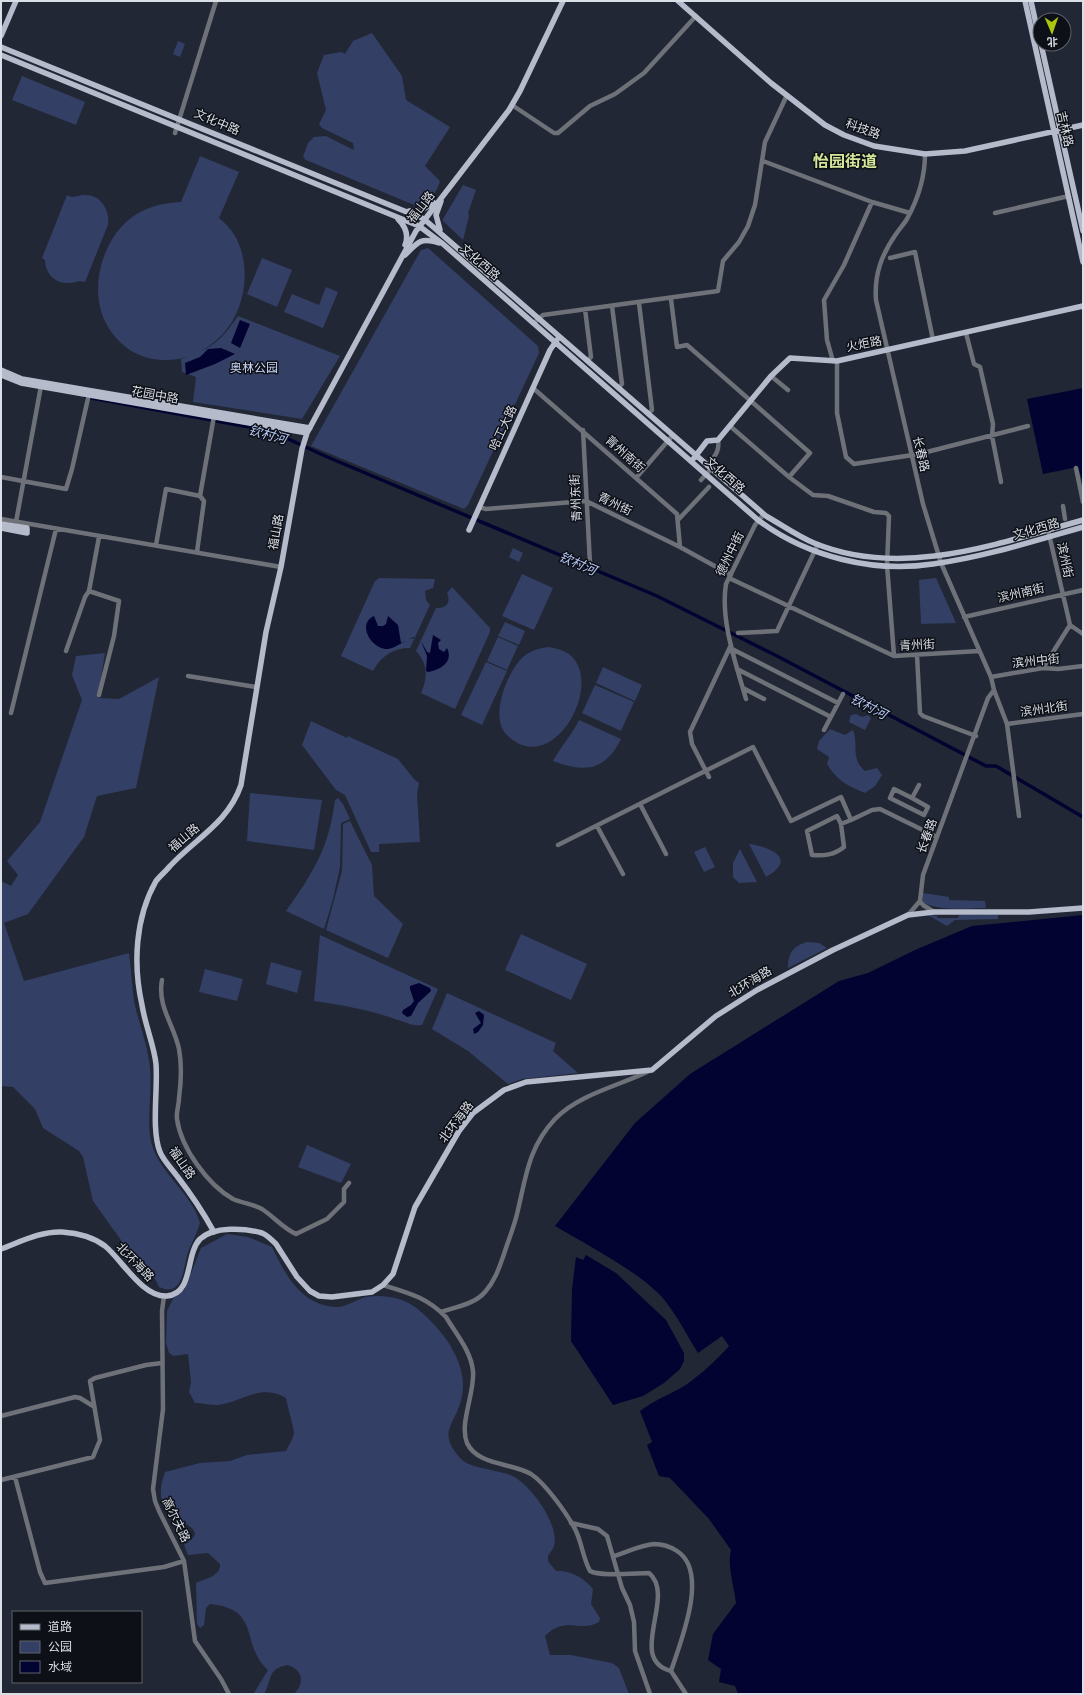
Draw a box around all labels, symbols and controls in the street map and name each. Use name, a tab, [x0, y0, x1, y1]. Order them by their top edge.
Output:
north arrow	[1032, 12, 1072, 52]
text: 北	[1047, 35, 1058, 49]
street label: 文化中路	[192, 105, 242, 139]
street label: 吉林路	[1053, 110, 1077, 148]
street label: 科技路	[843, 115, 883, 143]
district label: 怡园街道	[813, 151, 877, 172]
street label: 福山路	[404, 188, 438, 226]
street label: 文化西路	[457, 240, 503, 284]
street label: 火炬路	[845, 333, 883, 355]
park label: 奥林公园	[230, 360, 278, 376]
street label: 花园中路	[130, 383, 180, 407]
street label: 哈工大路	[486, 403, 520, 453]
water label: 钦村河	[247, 421, 292, 449]
street label: 青州南街	[602, 432, 648, 476]
street label: 长春路	[909, 435, 933, 473]
street label: 文化西路	[702, 453, 748, 497]
street label: 青州东街	[567, 474, 585, 522]
street label: 青州街	[595, 489, 635, 519]
street label: 福山路	[265, 513, 287, 551]
street label: 文化西路	[1011, 515, 1061, 543]
street label: 德州中街	[712, 529, 748, 579]
street label: 滨州街	[1053, 541, 1077, 579]
water label: 钦村河	[557, 548, 602, 580]
street label: 滨州南街	[996, 580, 1046, 606]
street label: 青州街	[899, 636, 935, 654]
street label: 滨州中街	[1011, 651, 1061, 671]
water label: 钦村河	[848, 690, 893, 724]
street label: 滨州北街	[1019, 698, 1069, 720]
street label: 长春路	[913, 816, 941, 856]
street label: 福山路	[165, 820, 203, 856]
street label: 北环海路	[725, 963, 775, 1001]
street label: 北环海路	[435, 1098, 477, 1146]
street label: 福山路	[165, 1144, 199, 1182]
street label: 北环海路	[113, 1239, 157, 1285]
street label: 高尔夫路	[158, 1495, 194, 1545]
legend	[12, 1611, 142, 1683]
text: 道路	[48, 1619, 72, 1635]
text: 公园	[48, 1639, 72, 1655]
text: 水域	[48, 1659, 72, 1675]

